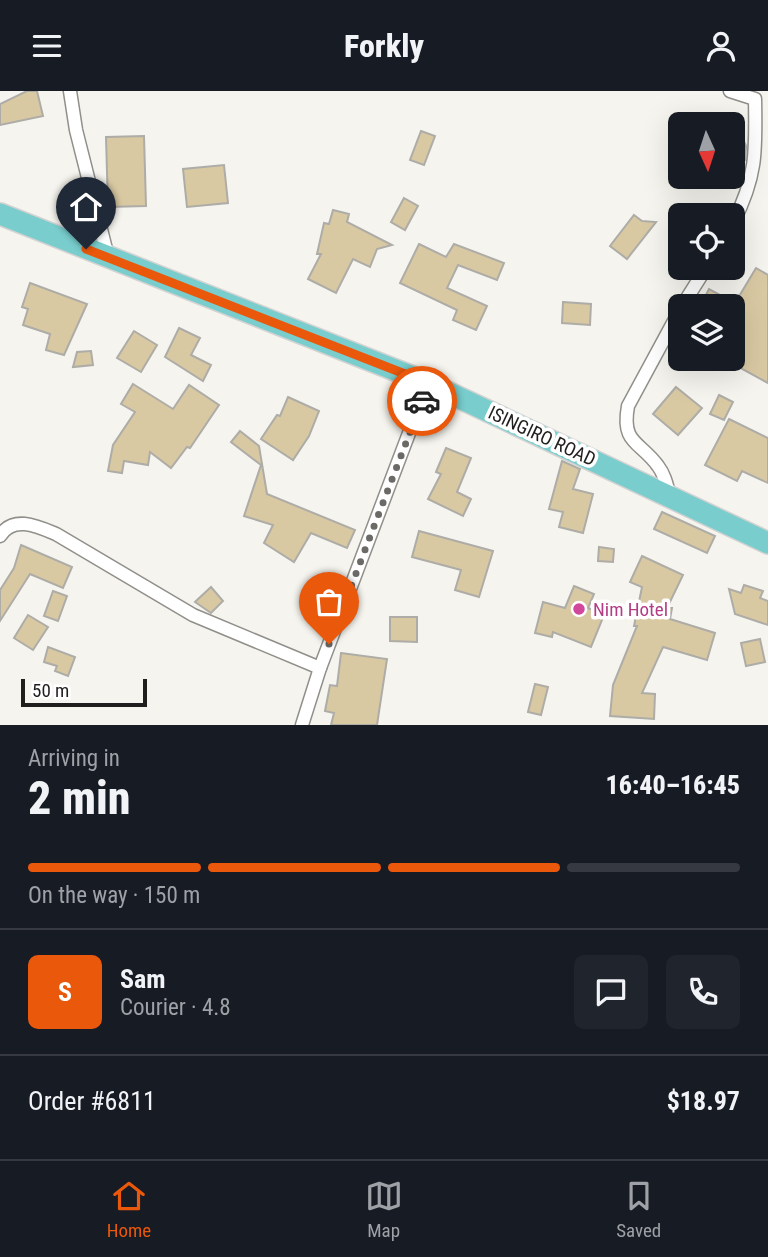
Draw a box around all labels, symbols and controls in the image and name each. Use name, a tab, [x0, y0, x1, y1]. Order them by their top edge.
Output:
icon: menu	[28, 27, 66, 65]
text: Forkly	[344, 27, 424, 65]
icon: person	[702, 27, 740, 65]
north arrow	[668, 112, 746, 189]
map controls	[668, 112, 745, 371]
pin	[56, 177, 116, 249]
icon: home	[67, 188, 105, 226]
button: locate	[668, 203, 745, 280]
button: layers	[668, 294, 745, 371]
courier	[387, 366, 457, 436]
icon: car	[403, 382, 441, 420]
street label: ISINGIRO ROAD	[485, 401, 599, 471]
pin	[299, 572, 359, 644]
icon: bag	[310, 583, 348, 621]
place label: Nim Hotel	[593, 598, 668, 621]
marker: Nim Hotel	[571, 601, 587, 617]
scale bar	[21, 676, 147, 708]
text: 50 m	[32, 679, 69, 702]
text: Arriving in	[28, 745, 120, 772]
text: 16:40–16:45	[606, 770, 740, 800]
text: 2 min	[28, 771, 131, 825]
text: On the way · 150 m	[28, 882, 200, 909]
button: chat	[574, 955, 648, 1029]
button: phone	[666, 955, 740, 1029]
text: Sam	[120, 964, 166, 994]
text: S	[58, 977, 72, 1007]
text: Courier · 4.8	[120, 994, 231, 1021]
text: Order #6811	[28, 1086, 156, 1116]
text: $18.97	[667, 1086, 740, 1116]
tab: Home	[107, 1177, 151, 1242]
tab: Map	[365, 1177, 403, 1242]
tab: Saved	[616, 1177, 661, 1242]

